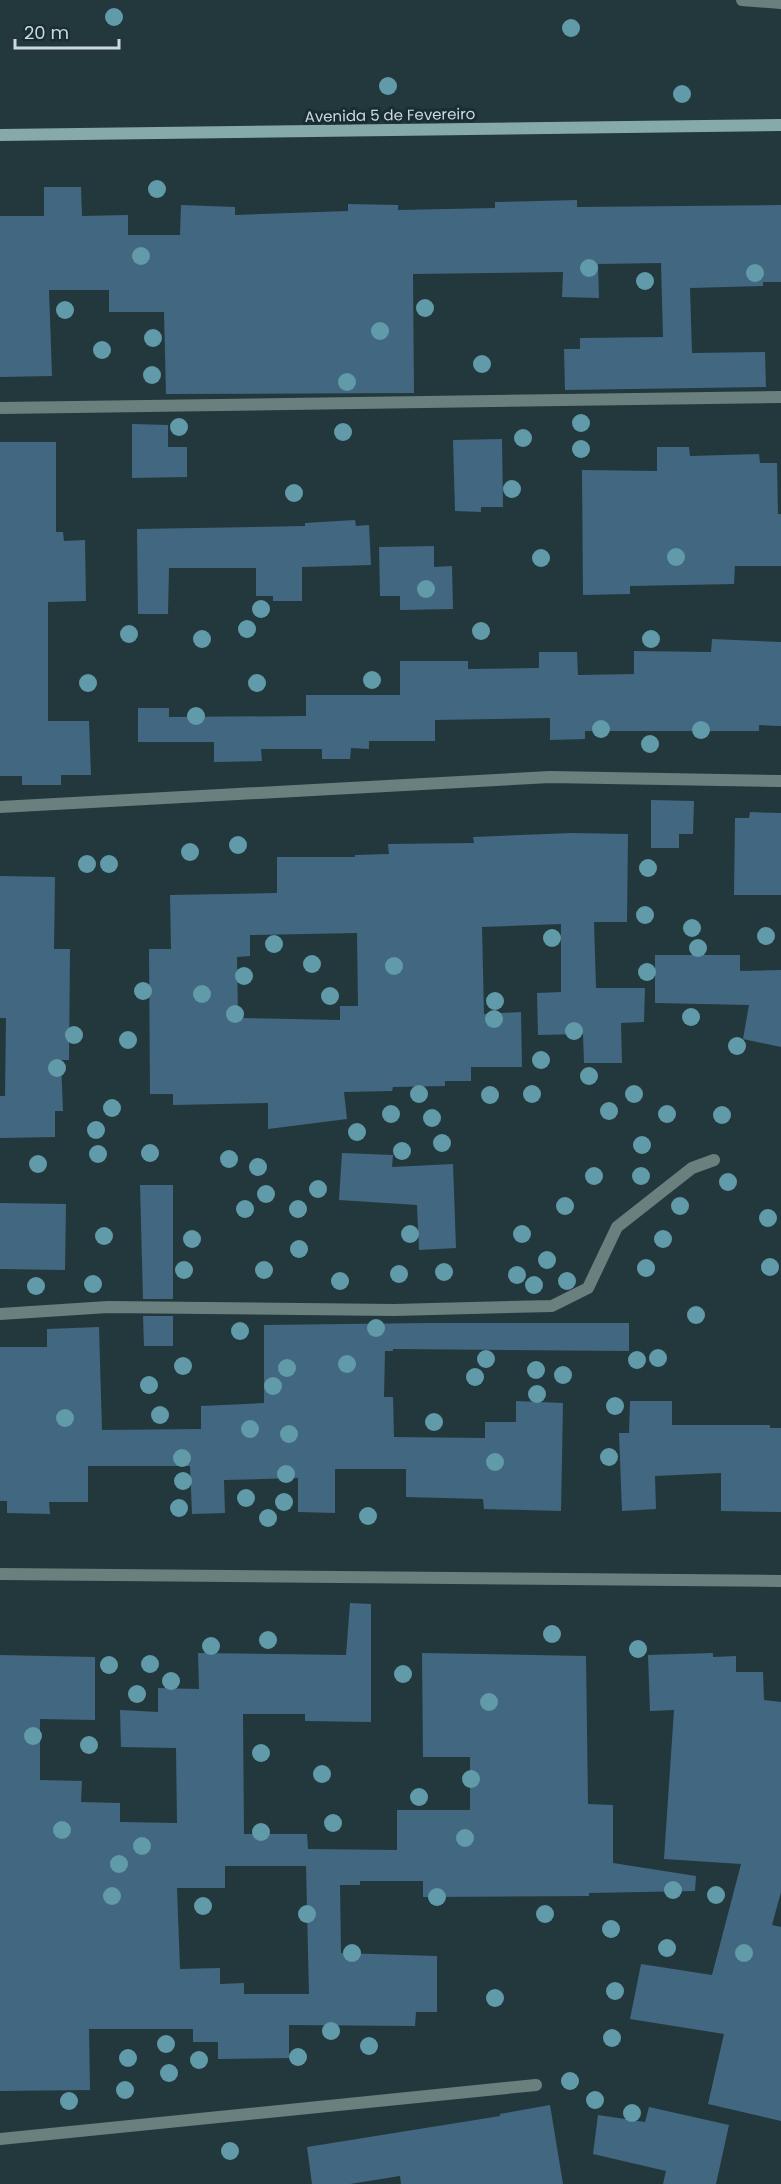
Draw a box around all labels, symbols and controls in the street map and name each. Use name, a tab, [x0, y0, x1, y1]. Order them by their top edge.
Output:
scale bar	[15, 12, 118, 50]
text: 20 m	[24, 20, 69, 45]
street label: Avenida 5 de Fevereiro	[305, 103, 475, 127]

